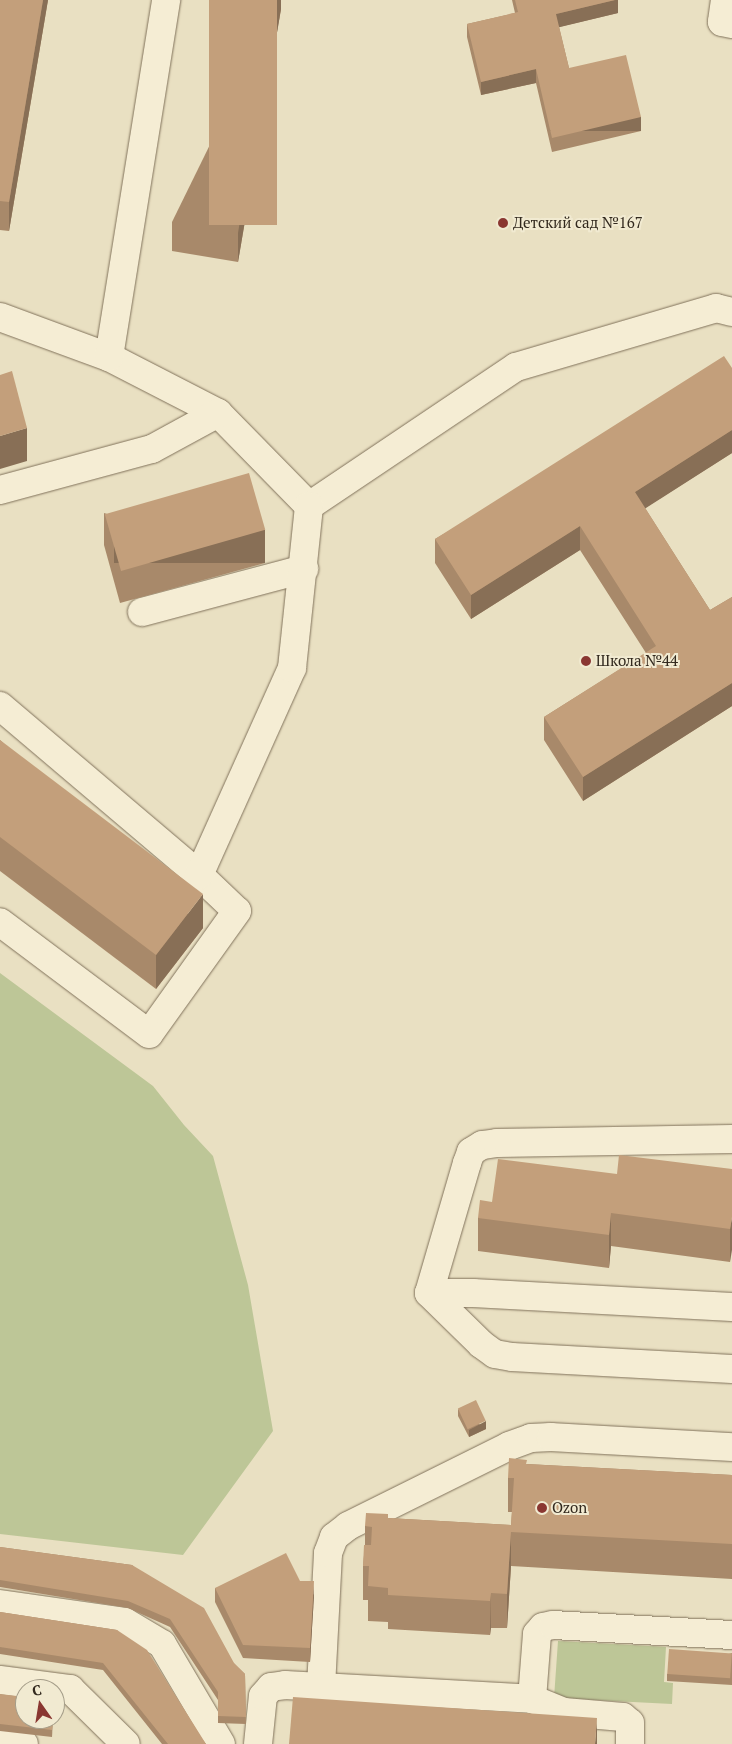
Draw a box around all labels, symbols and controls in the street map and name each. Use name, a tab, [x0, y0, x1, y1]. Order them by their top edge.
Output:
place label: Детский сад №167	[513, 214, 643, 232]
marker: Детский сад №167	[497, 217, 509, 229]
place label: Школа №44	[596, 652, 678, 670]
marker: Школа №44	[580, 655, 592, 667]
place label: Ozon	[552, 1499, 587, 1517]
marker: Ozon	[536, 1502, 548, 1514]
north arrow	[15, 1679, 65, 1729]
text: С	[30, 1680, 43, 1700]

